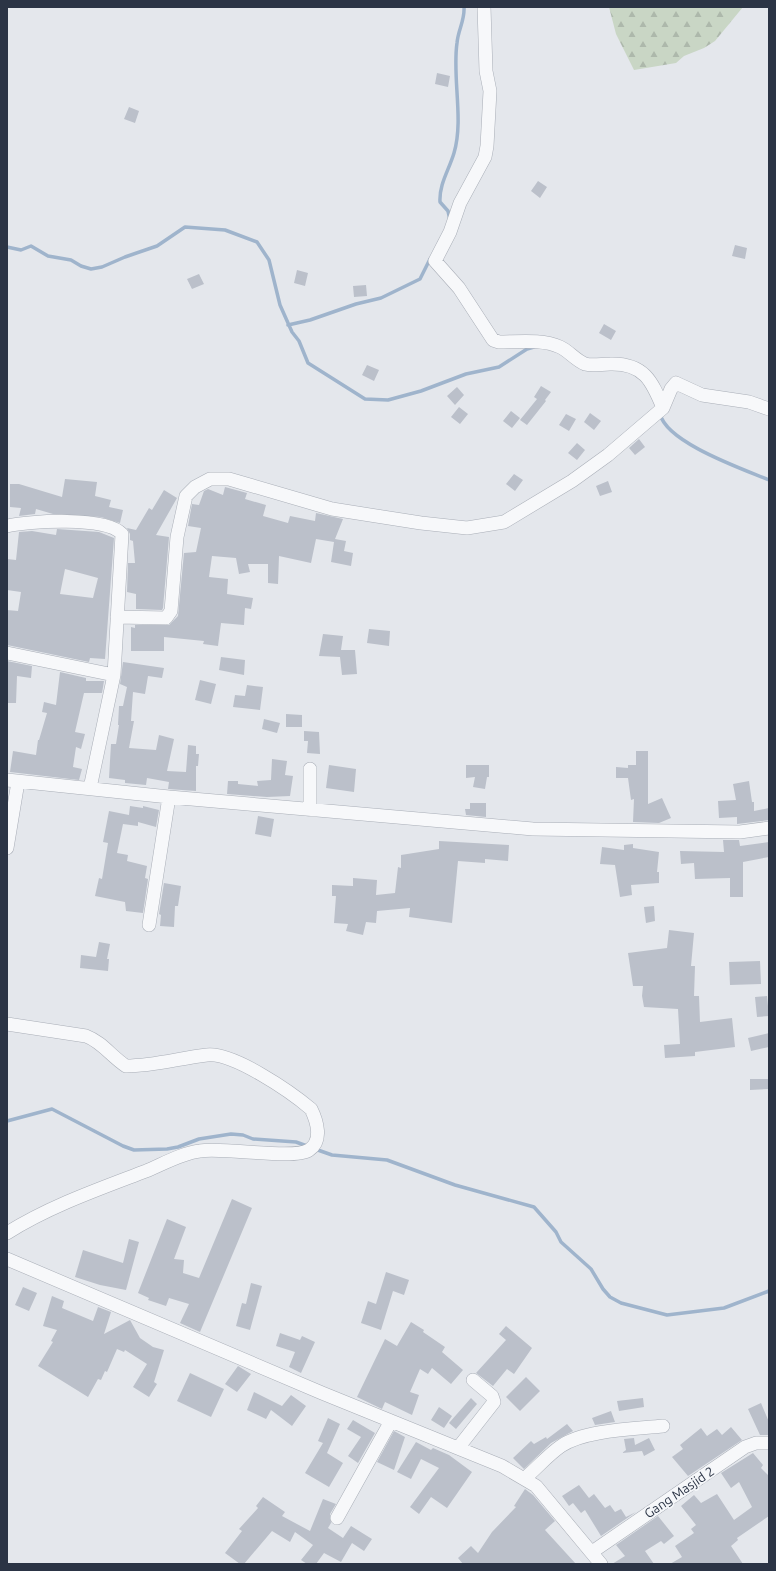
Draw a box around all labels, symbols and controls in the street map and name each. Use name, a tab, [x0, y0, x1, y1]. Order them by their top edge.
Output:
street label: Gang Masjid 2	[641, 1464, 717, 1520]

